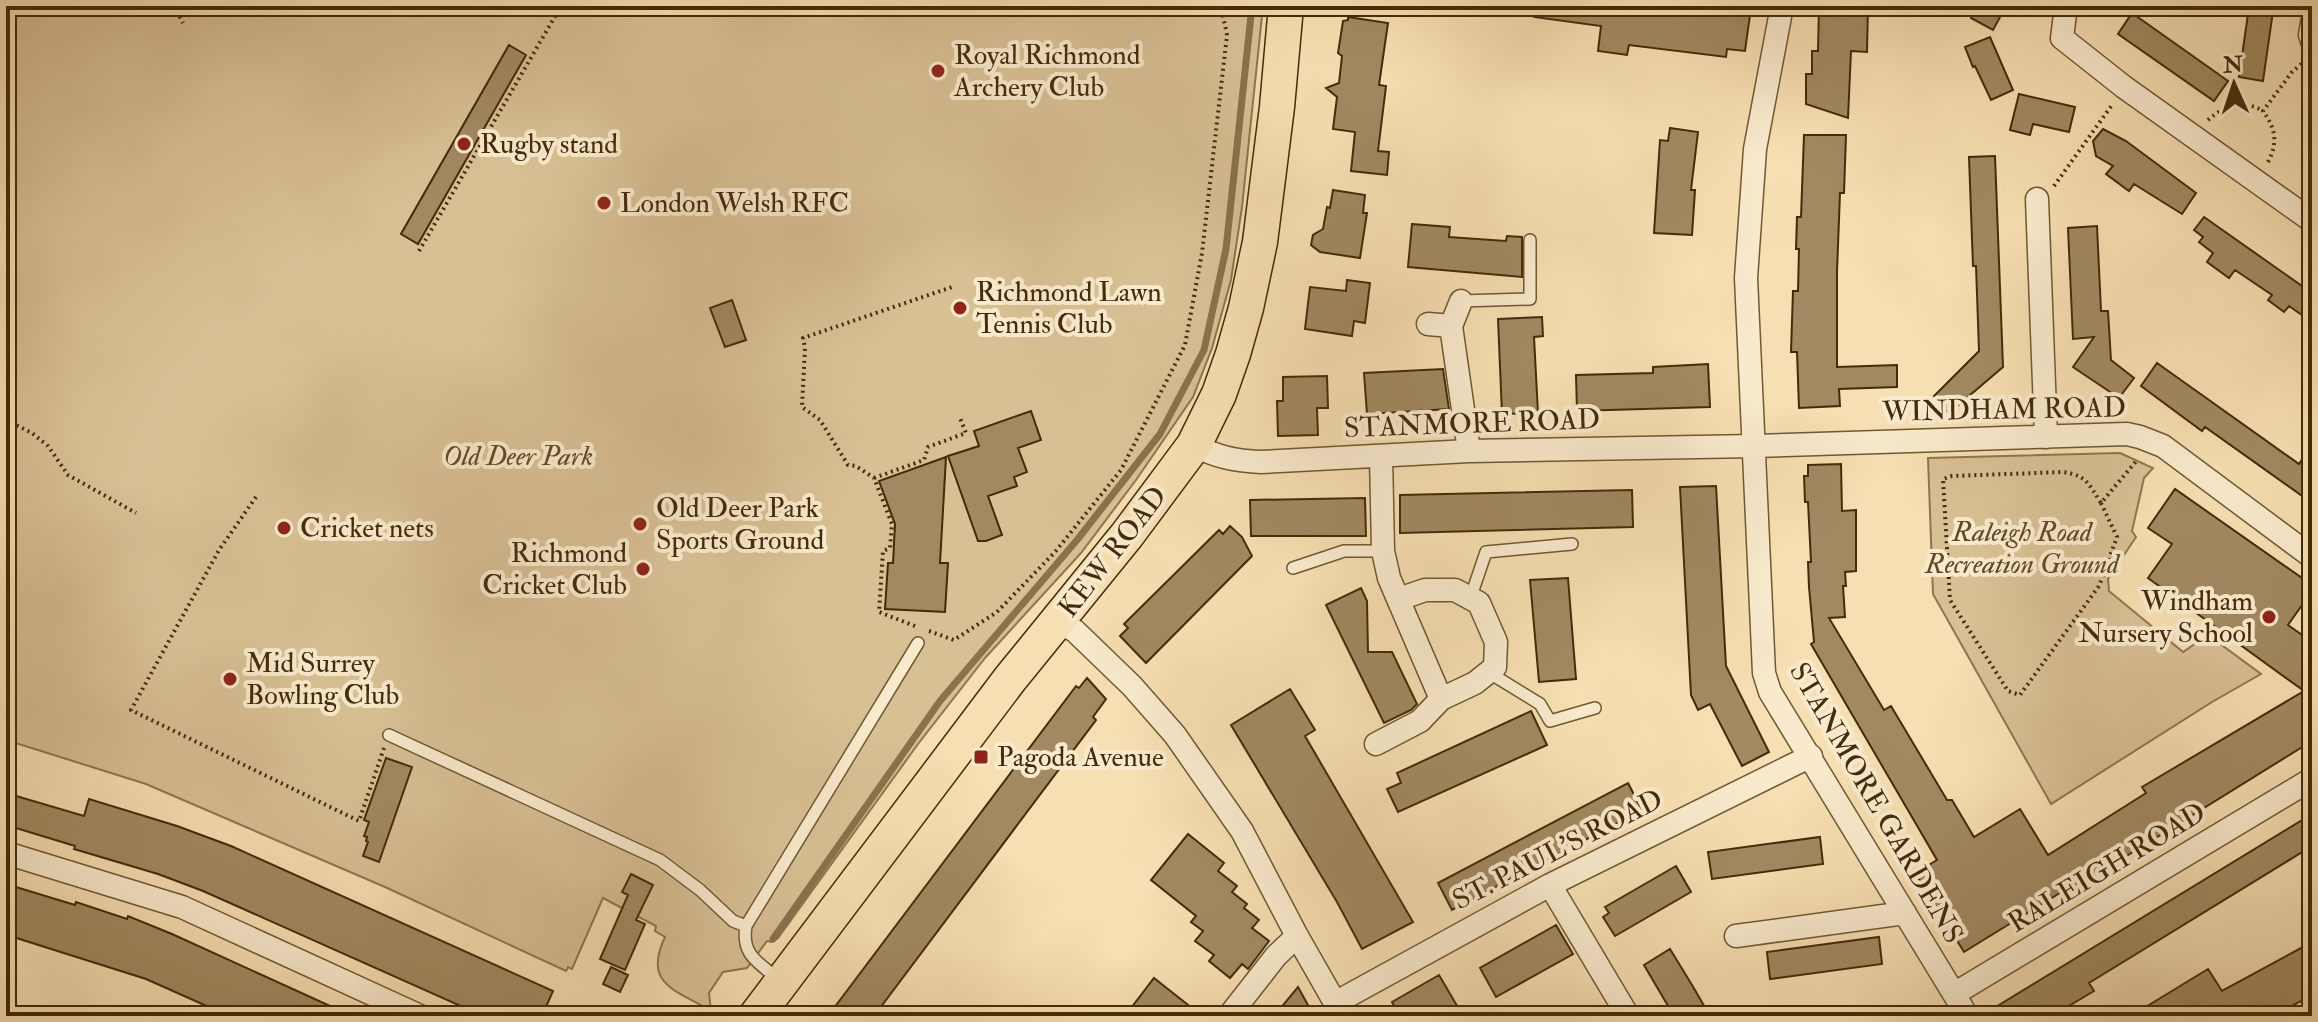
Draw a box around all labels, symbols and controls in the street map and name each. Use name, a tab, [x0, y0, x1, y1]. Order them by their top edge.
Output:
place label: Royal Richmond Archery Club	[953, 38, 1141, 105]
north arrow	[2194, 44, 2274, 124]
text: N	[2221, 51, 2244, 80]
marker: Royal Richmond Archery Club	[929, 62, 947, 80]
place label: Rugby stand	[480, 127, 618, 162]
marker: Rugby stand	[455, 135, 473, 153]
place label: London Welsh RFC	[620, 186, 849, 221]
marker: London Welsh RFC	[595, 194, 613, 212]
place label: Richmond Lawn Tennis Club	[976, 275, 1162, 342]
marker: Richmond Lawn Tennis Club	[951, 299, 969, 317]
street label: WINDHAM ROAD	[1881, 390, 2126, 430]
street label: STANMORE ROAD	[1343, 402, 1601, 446]
park label: Old Deer Park	[443, 439, 593, 474]
street label: KEW ROAD	[1051, 480, 1175, 624]
place label: Old Deer Park Sports Ground	[656, 491, 824, 558]
place label: Cricket nets	[300, 511, 434, 546]
marker: Old Deer Park Sports Ground	[631, 515, 649, 533]
park label: Raleigh Road Recreation Ground	[1924, 515, 2121, 582]
marker: Cricket nets	[275, 519, 293, 537]
place label: Richmond Cricket Club	[482, 536, 627, 603]
marker: Richmond Cricket Club	[634, 560, 652, 578]
place label: Windham Nursery School	[2078, 584, 2253, 651]
marker: Windham Nursery School	[2260, 608, 2278, 626]
place label: Mid Surrey Bowling Club	[246, 646, 399, 713]
street label: STANMORE GARDENS	[1781, 656, 1971, 950]
marker: Mid Surrey Bowling Club	[221, 670, 239, 688]
place label: Pagoda Avenue	[997, 740, 1164, 775]
marker: Pagoda Avenue	[972, 748, 990, 766]
street label: ST. PAUL’S ROAD	[1447, 782, 1669, 918]
street label: RALEIGH ROAD	[2002, 795, 2212, 941]

